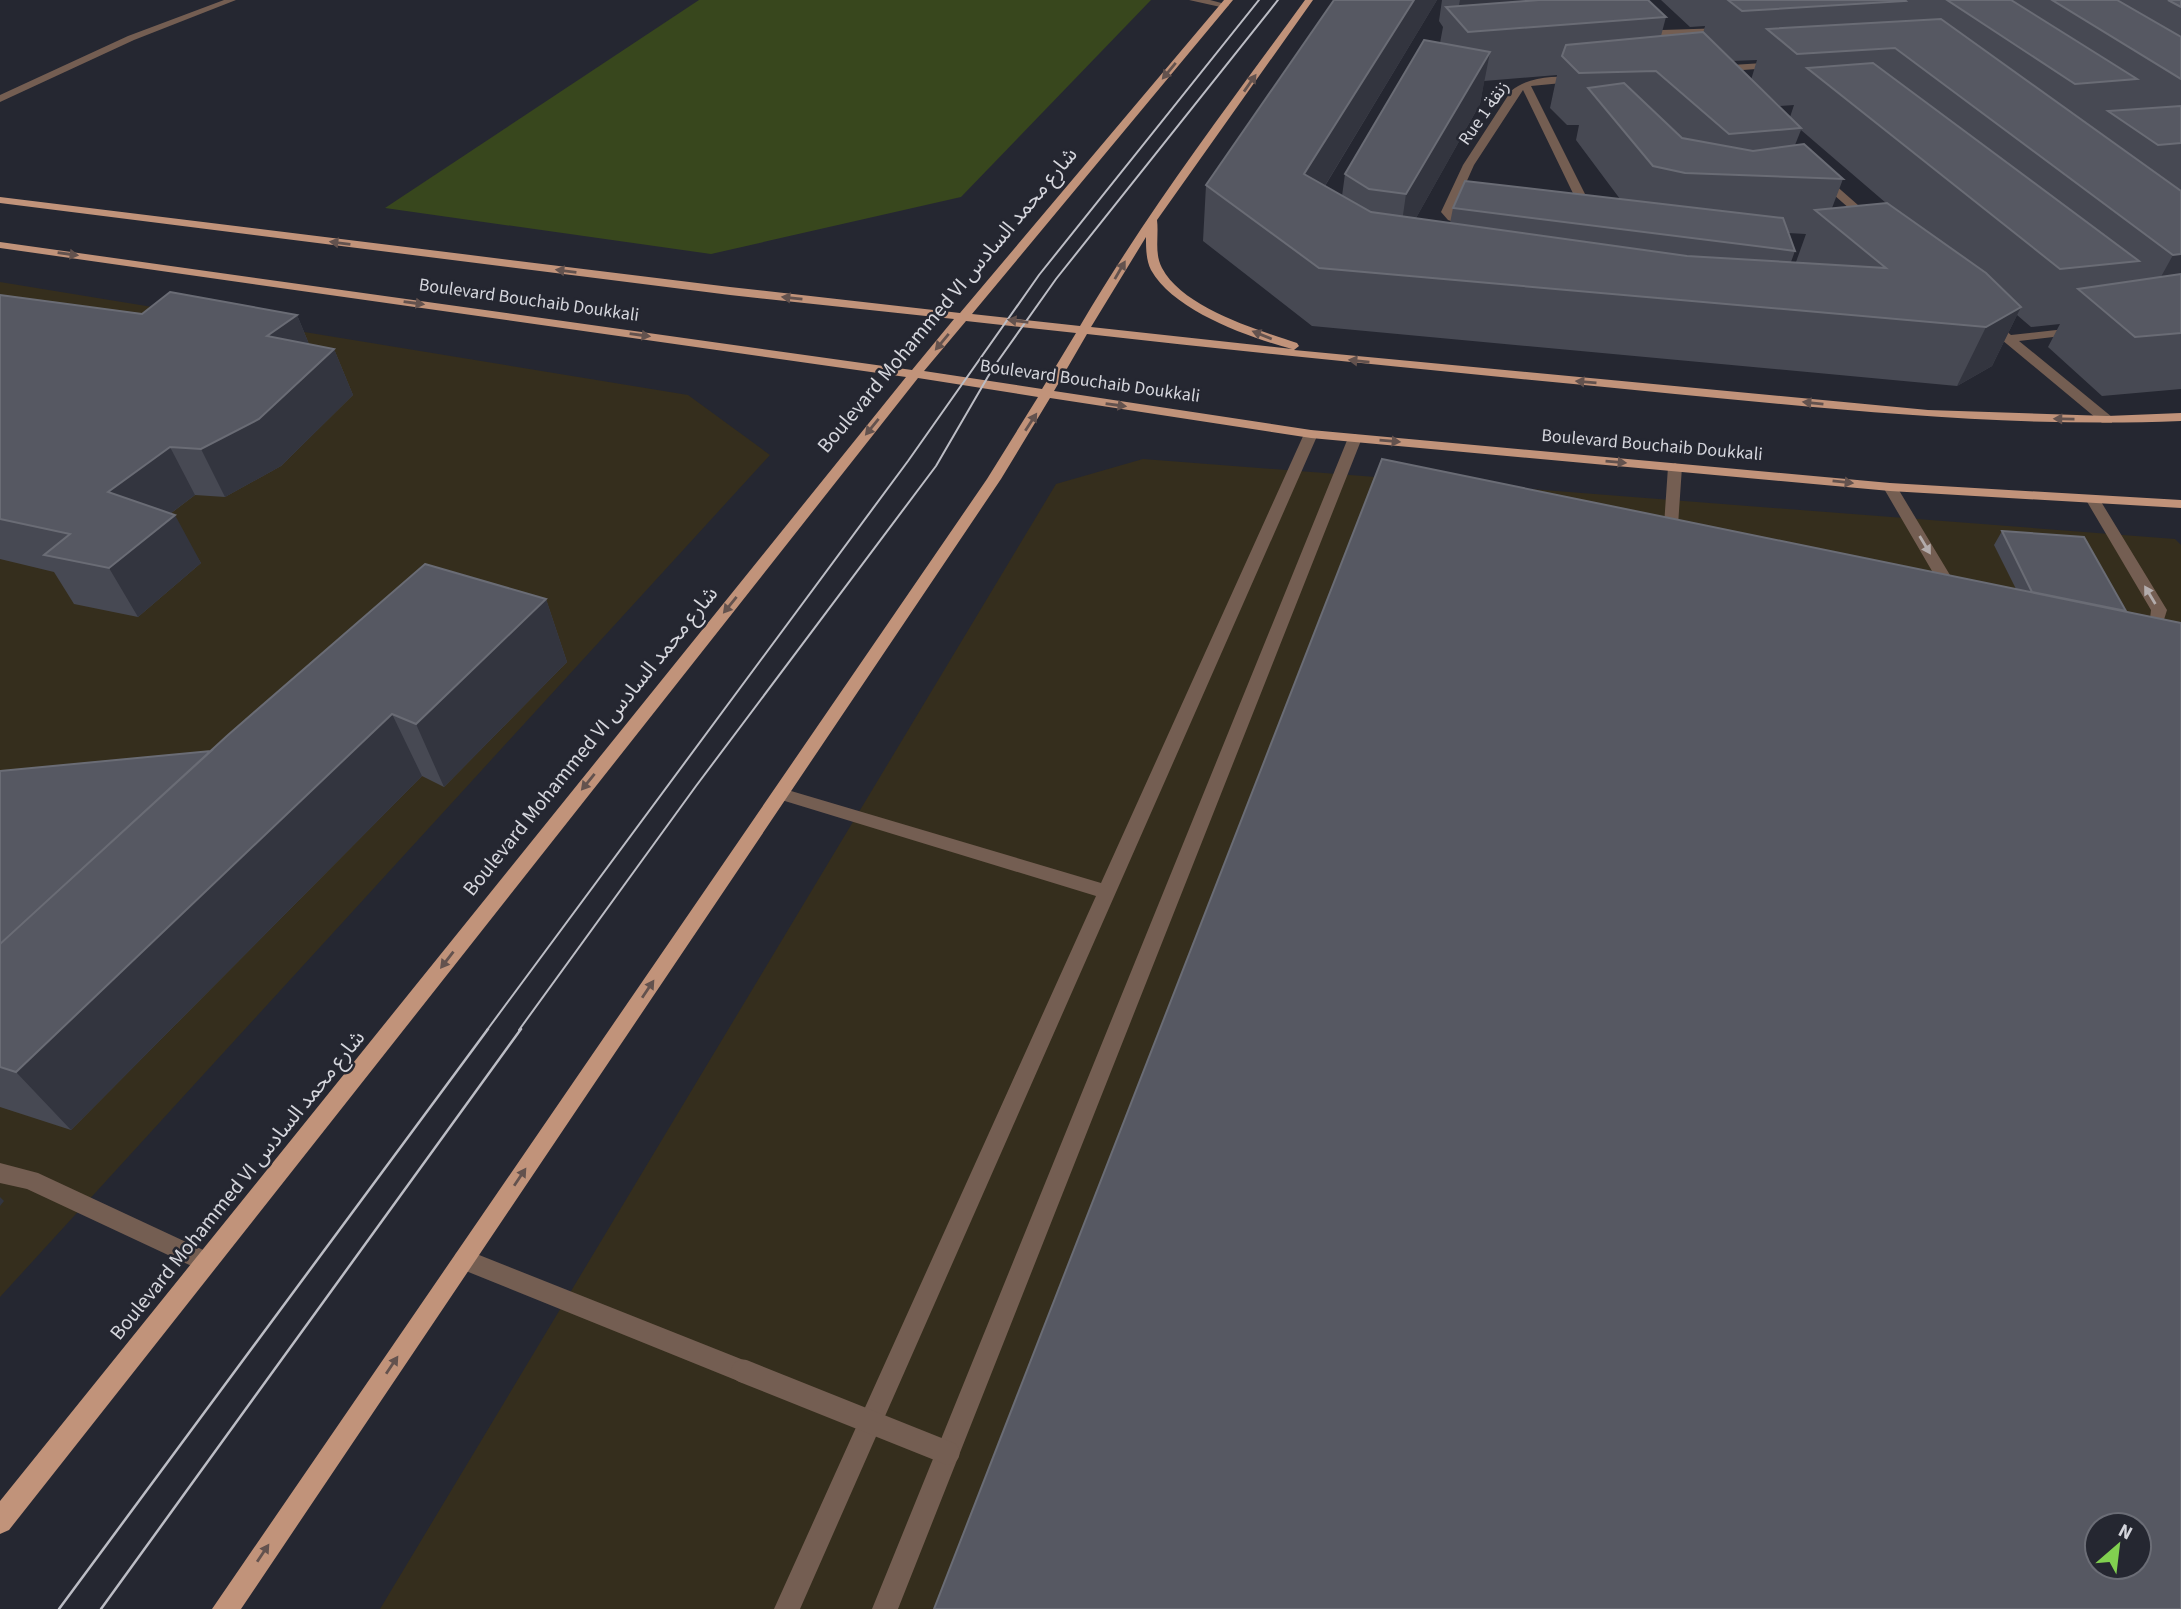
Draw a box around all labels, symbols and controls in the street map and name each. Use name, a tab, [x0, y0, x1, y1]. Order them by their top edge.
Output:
one-way arrow	[1162, 62, 1177, 80]
one-way arrow	[1243, 74, 1257, 92]
street label: Rue 1 زنقة	[1453, 76, 1515, 150]
street label: Boulevard Mohammed VI شارع محمد السادس	[810, 141, 1084, 459]
one-way arrow	[329, 237, 351, 248]
one-way arrow	[57, 249, 79, 260]
one-way arrow	[1114, 260, 1126, 280]
one-way arrow	[555, 265, 577, 276]
street label: Boulevard Bouchaib Doukkali	[417, 272, 641, 328]
one-way arrow	[781, 292, 803, 303]
one-way arrow	[403, 298, 425, 309]
one-way arrow	[1007, 316, 1029, 327]
one-way arrow	[629, 329, 651, 340]
one-way arrow	[1251, 329, 1272, 340]
one-way arrow	[935, 333, 950, 350]
street label: Boulevard Bouchaib Doukkali	[978, 353, 1202, 409]
one-way arrow	[1348, 355, 1370, 366]
one-way arrow	[1575, 377, 1597, 388]
one-way arrow	[1801, 397, 1823, 408]
one-way arrow	[1105, 400, 1127, 411]
one-way arrow	[1024, 412, 1037, 431]
one-way arrow	[2053, 413, 2075, 425]
one-way arrow	[865, 417, 880, 435]
street label: Boulevard Bouchaib Doukkali	[1540, 423, 1764, 467]
one-way arrow	[1379, 436, 1401, 447]
one-way arrow	[1605, 457, 1627, 468]
one-way arrow	[1832, 477, 1854, 488]
one-way arrow	[1918, 536, 1931, 555]
street label: Boulevard Mohammed VI شارع محمد السادس	[455, 580, 725, 902]
one-way arrow	[2143, 585, 2156, 604]
one-way arrow	[723, 595, 738, 613]
one-way arrow	[581, 773, 596, 791]
one-way arrow	[439, 951, 454, 969]
one-way arrow	[641, 980, 655, 998]
street label: Boulevard Mohammed VI شارع محمد السادس	[102, 1024, 372, 1346]
one-way arrow	[513, 1168, 527, 1186]
one-way arrow	[385, 1356, 399, 1374]
north arrow	[2083, 1511, 2153, 1581]
text: N	[2113, 1517, 2137, 1547]
one-way arrow	[257, 1543, 270, 1563]

